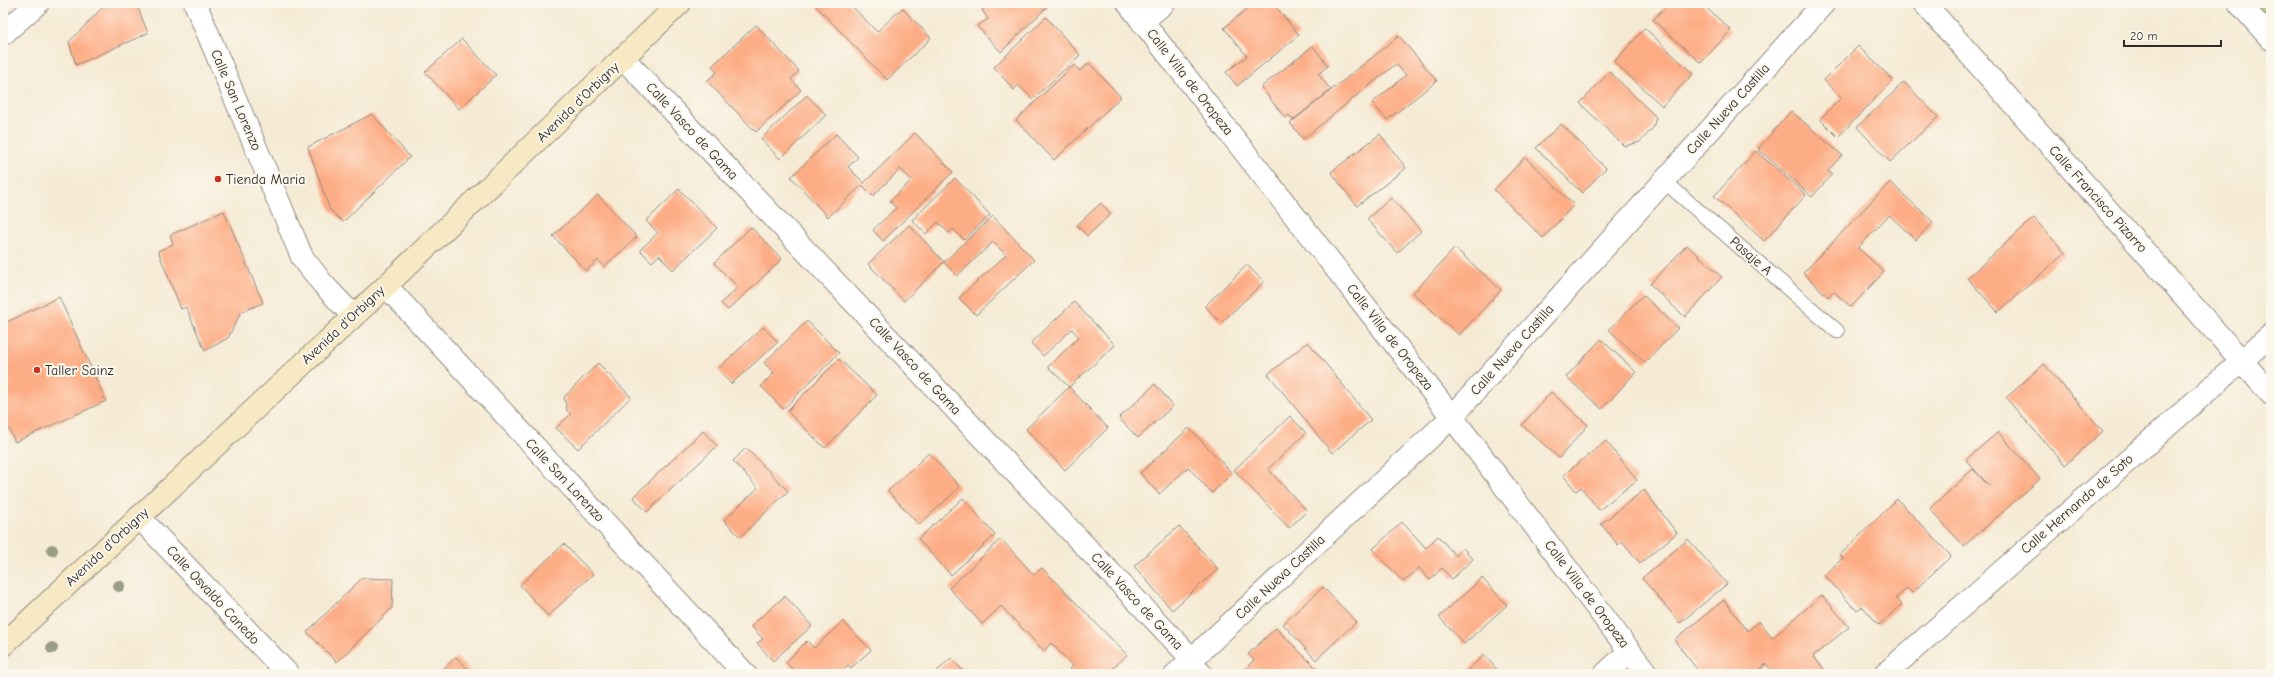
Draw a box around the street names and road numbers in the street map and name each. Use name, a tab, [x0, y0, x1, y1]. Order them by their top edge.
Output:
street label: Calle Villa de Oropeza	[1143, 25, 1237, 139]
street label: Calle San Lorenzo	[207, 47, 265, 153]
street label: Avenida d'Orbigny	[533, 58, 623, 146]
street label: Calle Nueva Castilla	[1683, 60, 1773, 158]
street label: Calle Vasco de Gama	[642, 79, 742, 183]
street label: Calle Francisco Pizarro	[2045, 142, 2151, 256]
street label: Pasaje A	[1726, 233, 1776, 279]
street label: Calle Villa de Oropeza	[1343, 280, 1437, 394]
street label: Avenida d'Orbigny	[298, 282, 389, 368]
street label: Calle Nueva Castilla	[1467, 301, 1557, 399]
street label: Calle Vasco de Gama	[865, 314, 965, 418]
street label: Calle San Lorenzo	[522, 435, 608, 525]
street label: Calle Hernando de Soto	[2017, 450, 2137, 558]
street label: Avenida d'Orbigny	[62, 504, 153, 590]
street label: Calle Nueva Castilla	[1232, 531, 1328, 623]
street label: Calle Villa de Oropeza	[1541, 537, 1633, 651]
street label: Calle Osvaldo Canedo	[163, 542, 263, 648]
street label: Calle Vasco de Gama	[1087, 549, 1187, 653]

